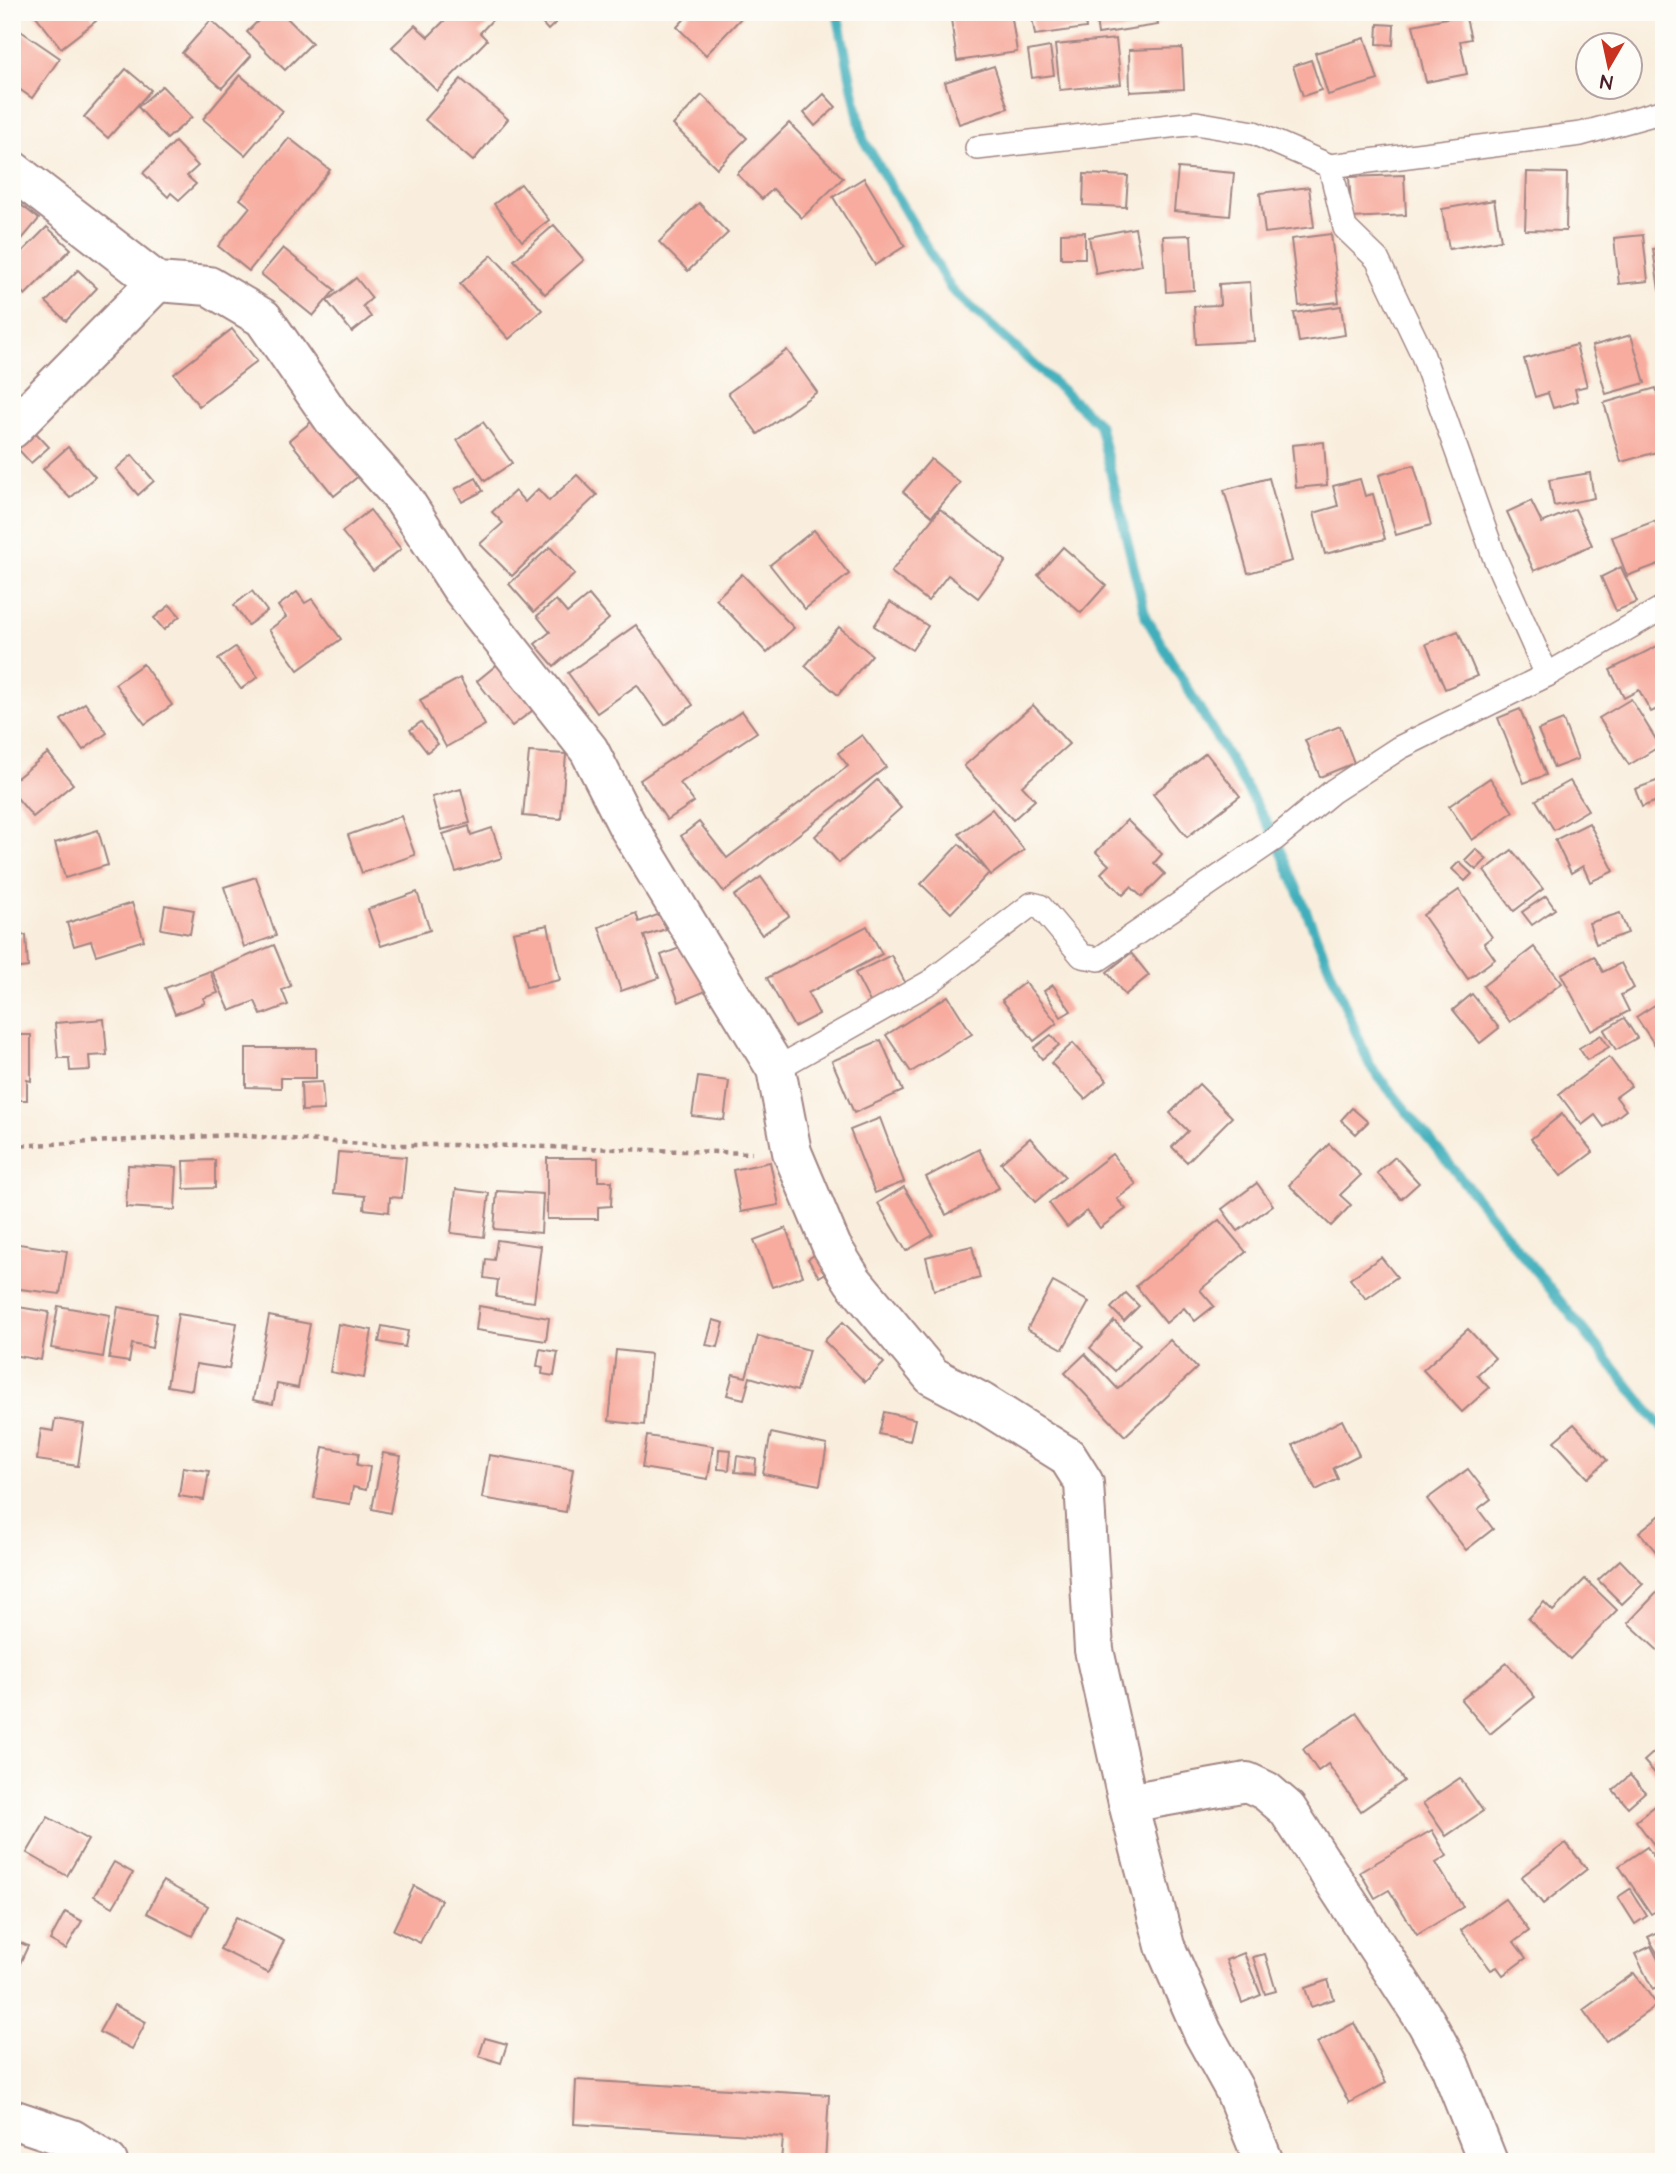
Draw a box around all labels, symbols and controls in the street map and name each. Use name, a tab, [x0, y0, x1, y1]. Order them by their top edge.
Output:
north arrow	[1574, 32, 1644, 102]
text: N	[1598, 67, 1615, 96]

